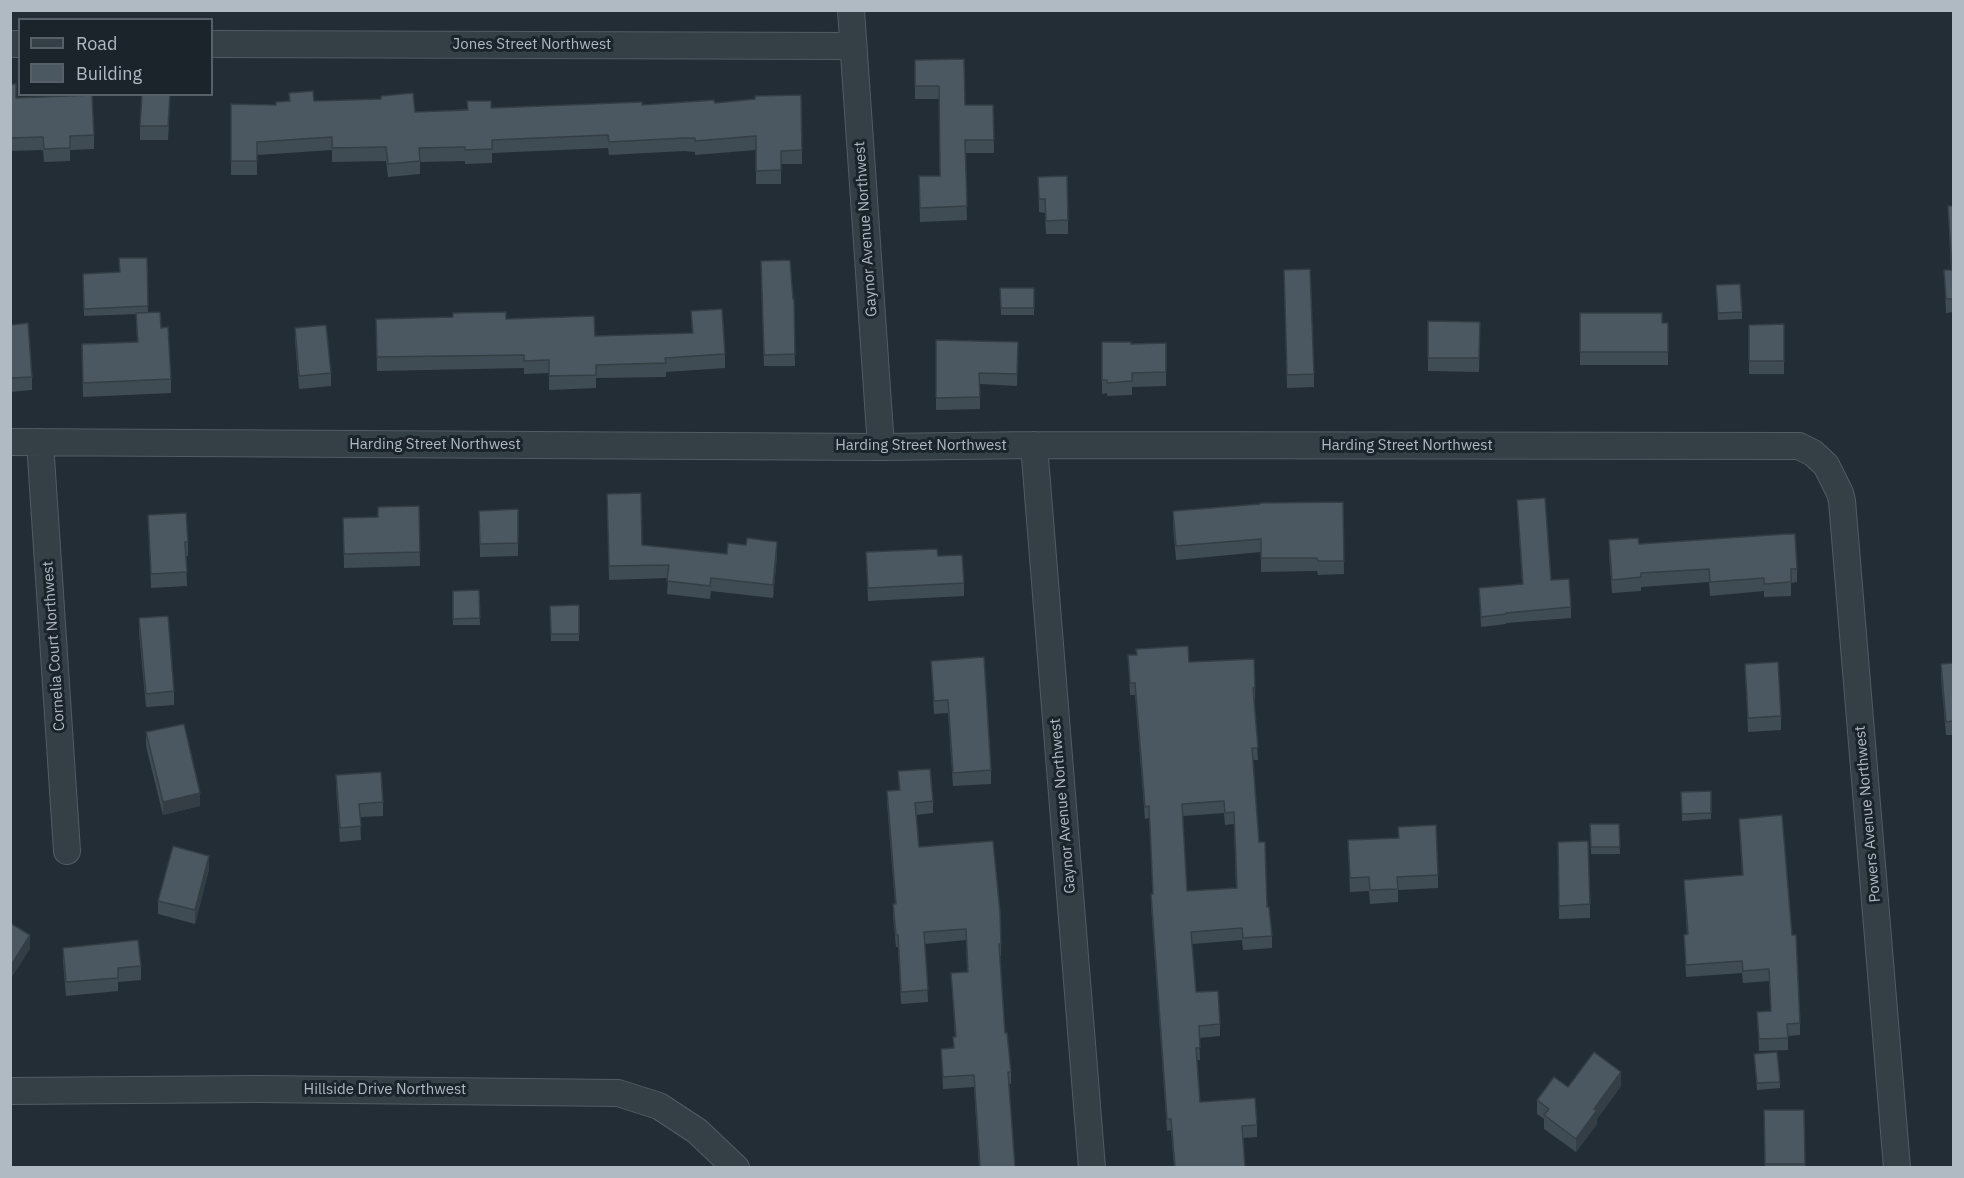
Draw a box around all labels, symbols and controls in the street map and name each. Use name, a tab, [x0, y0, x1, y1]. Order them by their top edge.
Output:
legend	[18, 18, 213, 96]
text: Road	[76, 32, 117, 55]
street label: Jones Street Northwest	[453, 36, 611, 54]
text: Building	[76, 62, 142, 85]
street label: Gaynor Avenue Northwest	[851, 141, 881, 317]
street label: Harding Street Northwest	[349, 436, 521, 454]
street label: Harding Street Northwest	[835, 437, 1007, 455]
street label: Harding Street Northwest	[1321, 437, 1493, 455]
street label: Cornelia Court Northwest	[39, 560, 69, 732]
street label: Gaynor Avenue Northwest	[1046, 718, 1080, 894]
street label: Powers Avenue Northwest	[1851, 725, 1885, 903]
street label: Hillside Drive Northwest	[304, 1081, 466, 1099]

